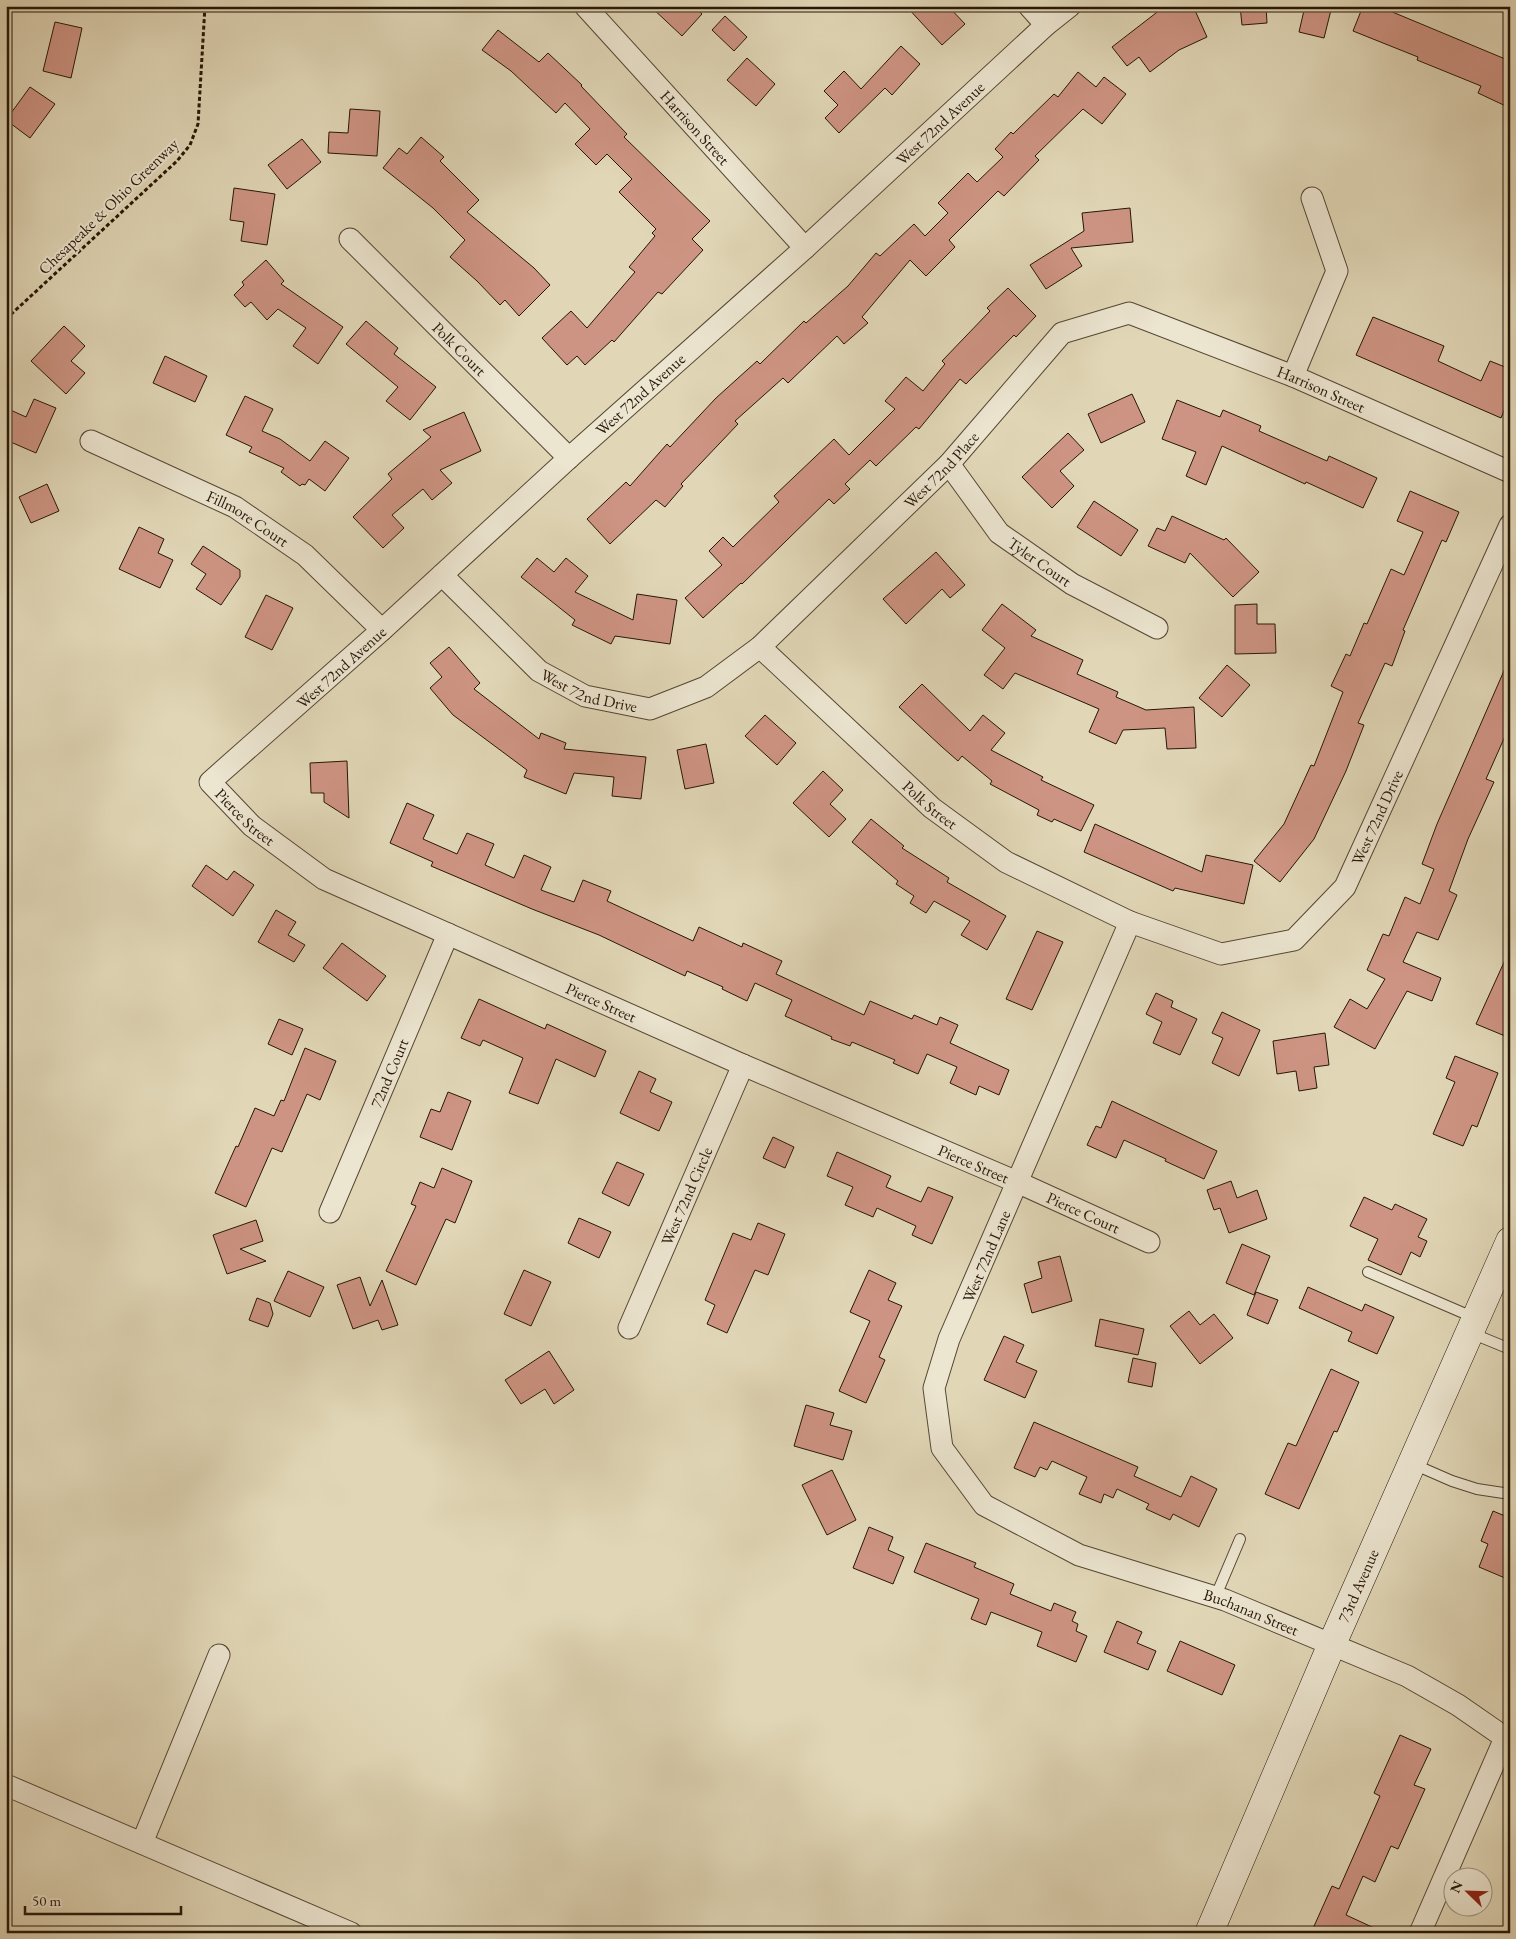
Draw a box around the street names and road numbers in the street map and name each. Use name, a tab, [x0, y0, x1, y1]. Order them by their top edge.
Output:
street label: West 72nd Avenue	[892, 77, 989, 170]
street label: Harrison Street	[656, 86, 734, 170]
street label: Chesapeake & Ohio Greenway	[34, 133, 184, 279]
street label: Polk Court	[428, 317, 491, 381]
street label: West 72nd Avenue	[591, 349, 690, 440]
street label: Harrison Street	[1274, 361, 1368, 418]
street label: West 72nd Place	[899, 427, 984, 513]
street label: Fillmore Court	[203, 485, 293, 552]
street label: Tyler Court	[1004, 532, 1075, 591]
street label: West 72nd Avenue	[292, 622, 391, 713]
street label: West 72nd Drive	[537, 664, 639, 717]
street label: West 72nd Drive	[1347, 767, 1408, 868]
street label: Polk Street	[898, 776, 961, 834]
street label: Pierce Street	[210, 784, 279, 850]
street label: Pierce Street	[562, 978, 640, 1027]
street label: 72nd Court	[365, 1035, 413, 1111]
street label: Pierce Street	[935, 1140, 1012, 1188]
street label: West 72nd Circle	[656, 1144, 717, 1248]
street label: Pierce Court	[1043, 1187, 1123, 1238]
street label: West 72nd Lane	[958, 1207, 1015, 1306]
street label: 73rd Avenue	[1333, 1546, 1384, 1626]
street label: Buchanan Street	[1201, 1584, 1302, 1641]

